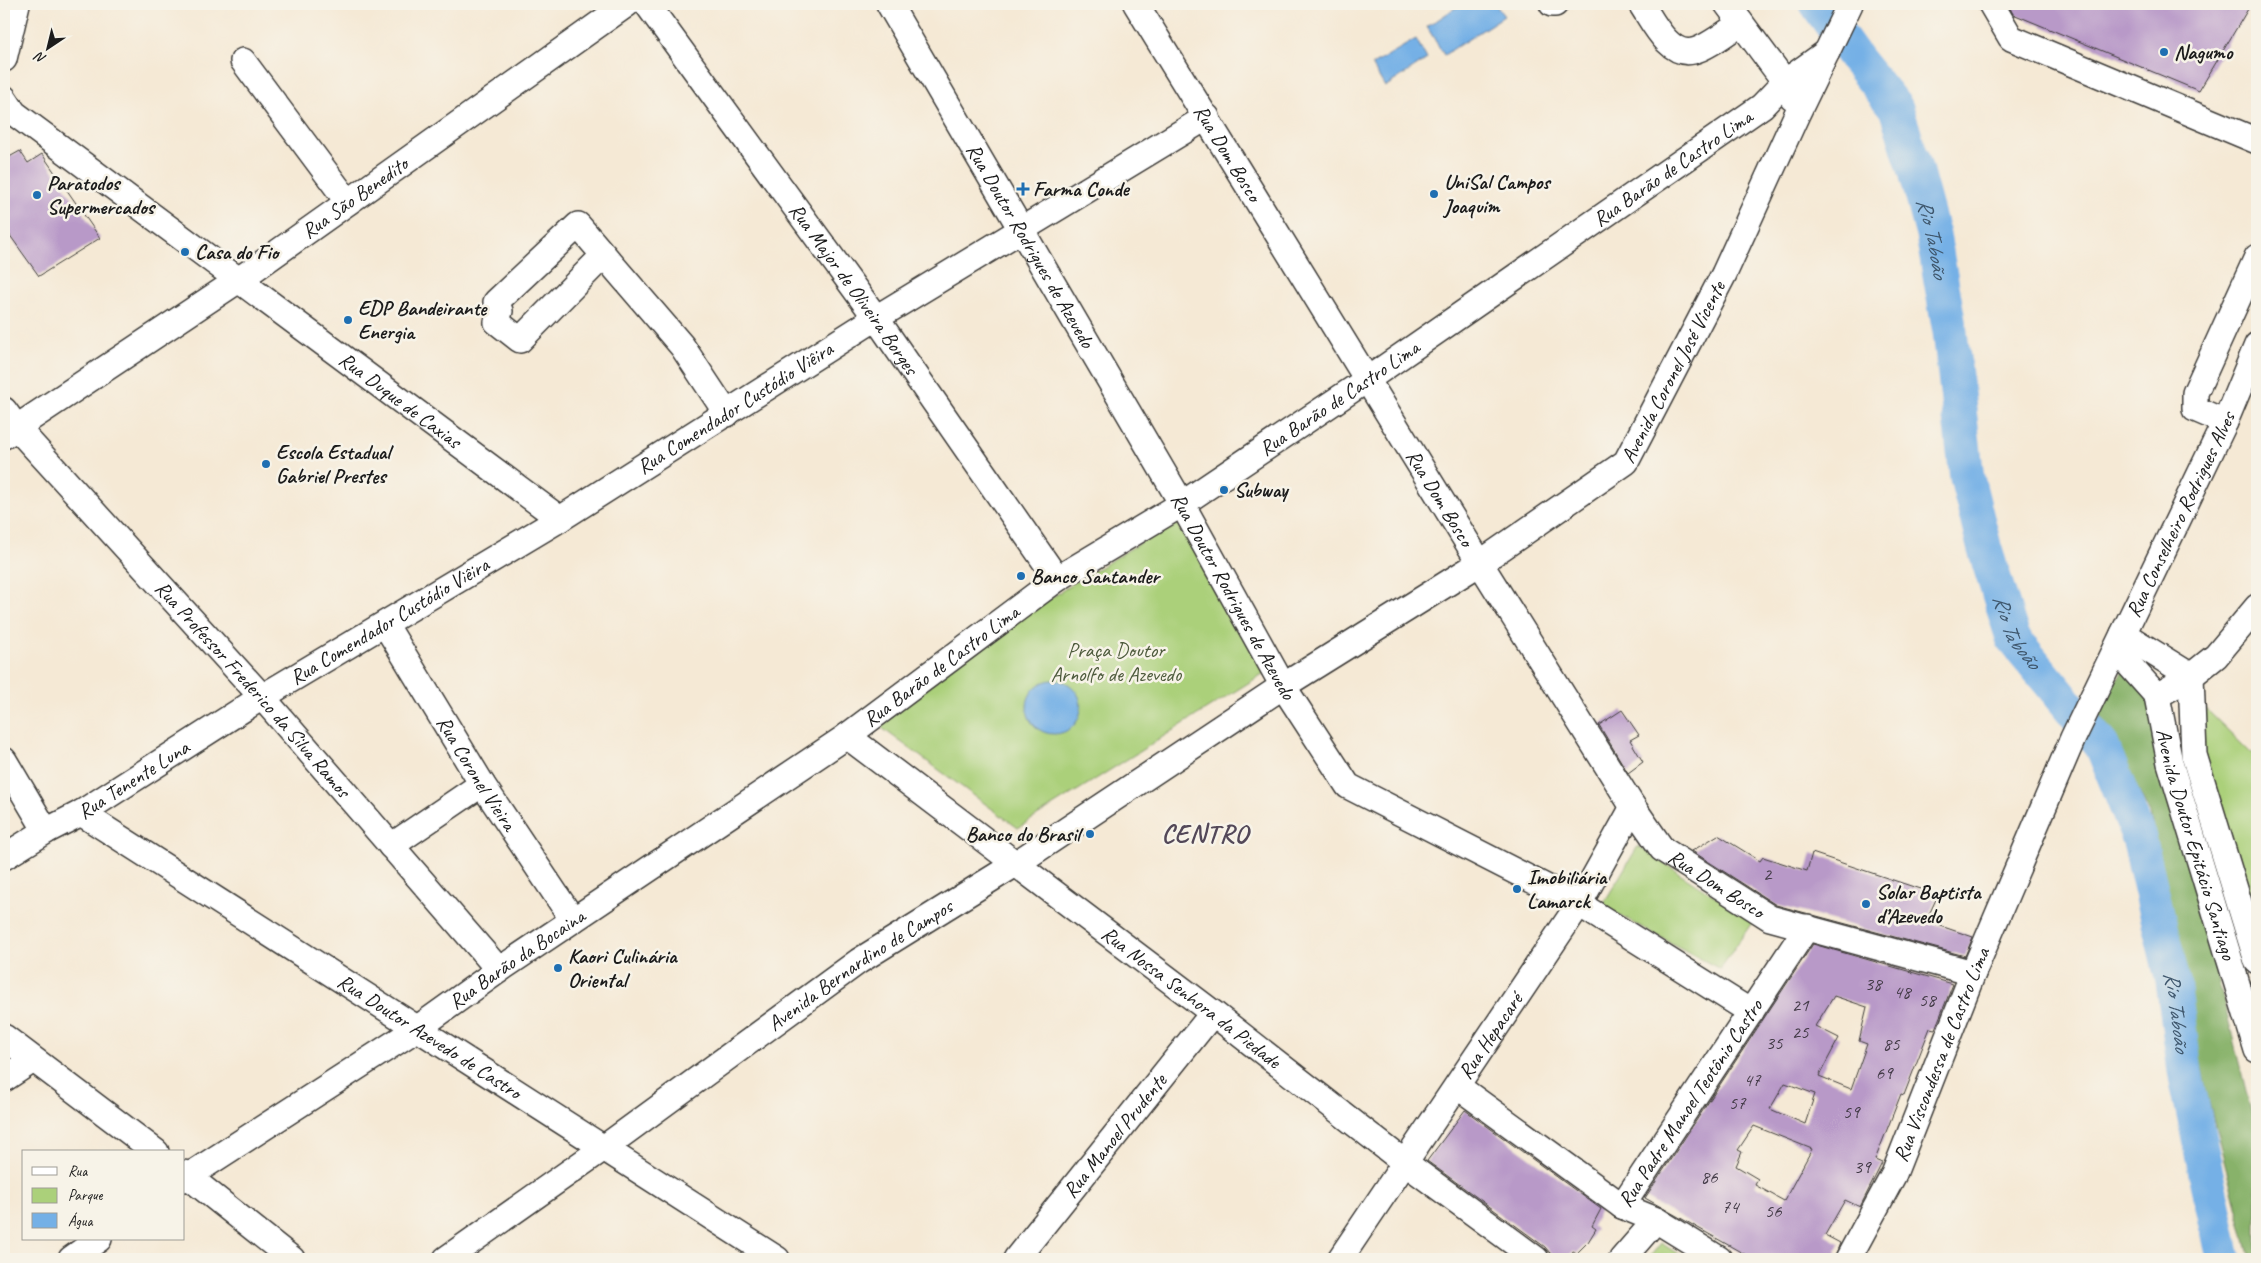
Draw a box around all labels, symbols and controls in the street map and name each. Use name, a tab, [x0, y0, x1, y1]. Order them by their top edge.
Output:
north arrow	[22, 22, 72, 72]
place label: Nagumo	[2174, 39, 2234, 65]
marker: Nagumo	[2158, 46, 2170, 58]
text: N	[30, 47, 49, 68]
street label: Rua Dom Bosco	[1188, 100, 1269, 208]
street label: Rua Barão de Castro Lima	[1588, 102, 1759, 232]
street label: Rua Doutor Rodrigues de Azevedo	[961, 139, 1101, 354]
street label: Rua São Benedito	[296, 149, 415, 244]
place label: UniSal Campos Joaquim	[1442, 169, 1552, 219]
place label: Paratodos Supermercados	[47, 170, 157, 220]
place label: Farma Conde	[1033, 176, 1131, 202]
marker: Farma Conde	[1017, 183, 1029, 195]
marker: UniSal Campos Joaquim	[1428, 188, 1440, 200]
marker: Paratodos Supermercados	[31, 189, 43, 201]
water label: Rio Taboão	[1910, 195, 1955, 283]
street label: Rua Major de Oliveira Borges	[784, 198, 925, 381]
place label: Casa do Fio	[195, 239, 281, 265]
marker: Casa do Fio	[179, 246, 191, 258]
street label: Avenida Coronel José Vicente	[1615, 276, 1732, 467]
place label: EDP Bandeirante Energia	[358, 295, 488, 345]
marker: EDP Bandeirante Energia	[342, 314, 354, 326]
street label: Rua Barão de Castro Lima	[1254, 333, 1426, 461]
street label: Rua Comendador Custódio Viêira	[632, 335, 839, 480]
street label: Rua Duque de Caxias	[334, 346, 468, 455]
street label: Rua Conselheiro Rodrigues Alves	[2120, 406, 2241, 621]
place label: Escola Estadual Gabriel Prestes	[276, 439, 394, 489]
street label: Rua Dom Bosco	[1400, 445, 1481, 553]
marker: Escola Estadual Gabriel Prestes	[260, 458, 272, 470]
place label: Subway	[1234, 477, 1290, 503]
marker: Subway	[1218, 484, 1230, 496]
street label: Rua Doutor Rodrigues de Azevedo	[1165, 488, 1302, 706]
street label: Rua Comendador Custódio Viêira	[285, 551, 495, 690]
place label: Banco Santander	[1031, 563, 1161, 589]
marker: Banco Santander	[1015, 570, 1027, 582]
street label: Rua Professor Frederico da Silva Ramos	[149, 575, 357, 804]
water label: Rio Taboão	[1986, 591, 2049, 677]
street label: Rua Barão de Castro Lima	[858, 598, 1026, 732]
park label: Praça Doutor Arnolfo de Azevedo	[1051, 637, 1183, 687]
street label: Rua Coronel Vieira	[431, 711, 524, 837]
street label: Avenida Doutor Epitácio Santiago	[2151, 726, 2242, 964]
street label: Rua Tenente Luna	[73, 733, 196, 825]
district label: CENTRO	[1161, 817, 1251, 850]
place label: Banco do Brasil	[966, 821, 1084, 847]
marker: Banco do Brasil	[1084, 828, 1096, 840]
street label: Rua Dom Bosco	[1664, 843, 1772, 925]
house number: 2	[1763, 862, 1773, 886]
place label: Imobiliária Lamarck	[1527, 864, 1608, 914]
place label: Solar Baptista d’Azevedo	[1876, 879, 1982, 929]
marker: Imobiliária Lamarck	[1511, 883, 1523, 895]
street label: Avenida Bernardino de Campos	[762, 892, 959, 1037]
marker: Solar Baptista d’Azevedo	[1860, 898, 1872, 910]
street label: Rua Barão da Bocaina	[444, 902, 592, 1015]
street label: Rua Nossa Senhora da Piedade	[1096, 920, 1287, 1075]
street label: Rua Viscondessa de Castro Lima	[1887, 942, 1996, 1165]
place label: Kaori Culinária Oriental	[568, 943, 678, 993]
marker: Kaori Culinária Oriental	[552, 962, 564, 974]
street label: Rua Doutor Azevedo de Castro	[333, 968, 529, 1106]
water label: Rio Taboão	[2157, 969, 2197, 1057]
house number: 38	[1864, 972, 1884, 996]
house number: 48	[1893, 980, 1913, 1004]
street label: Rua Hepacaré	[1452, 985, 1530, 1084]
house number: 58	[1918, 988, 1938, 1012]
street label: Rua Padre Manoel Teotônio Castro	[1612, 993, 1769, 1212]
house number: 21	[1791, 993, 1810, 1017]
house number: 25	[1791, 1020, 1810, 1044]
house number: 35	[1765, 1031, 1784, 1055]
house number: 85	[1882, 1032, 1901, 1056]
house number: 69	[1875, 1061, 1894, 1085]
street label: Rua Manoel Prudente	[1057, 1068, 1173, 1203]
house number: 47	[1743, 1068, 1762, 1092]
house number: 57	[1728, 1091, 1747, 1115]
house number: 59	[1842, 1100, 1861, 1124]
legend	[22, 1150, 185, 1240]
house number: 39	[1853, 1155, 1872, 1179]
text: Rua	[68, 1162, 88, 1181]
house number: 86	[1700, 1165, 1719, 1189]
text: Parque	[68, 1186, 104, 1205]
house number: 74	[1721, 1195, 1741, 1219]
house number: 56	[1764, 1199, 1783, 1223]
text: Água	[68, 1212, 93, 1231]

